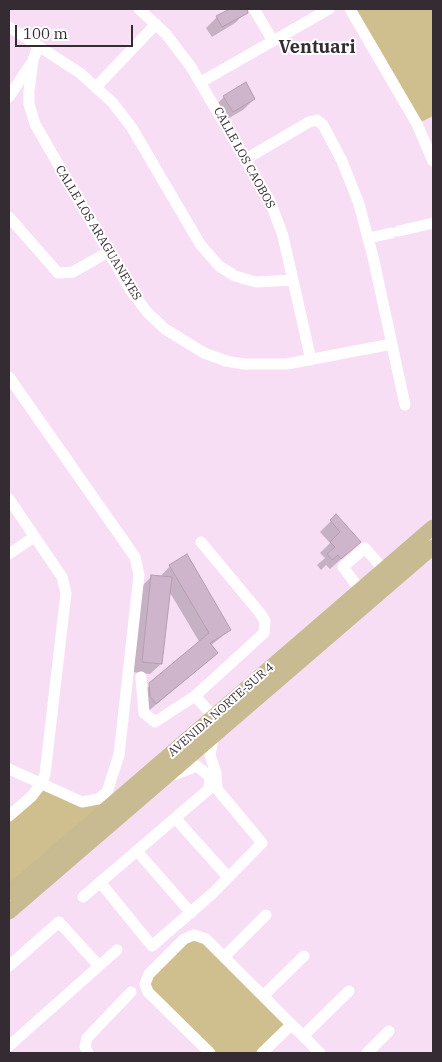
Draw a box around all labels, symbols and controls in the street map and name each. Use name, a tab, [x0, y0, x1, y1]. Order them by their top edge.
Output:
scale bar	[18, 15, 135, 47]
text: 100 m	[23, 24, 68, 43]
district label: Ventuari	[279, 37, 355, 59]
street label: CALLE LOS CAOBOS	[210, 105, 278, 211]
street label: CALLE LOS ARAGUANEYES	[52, 163, 144, 303]
street label: AVENIDA NORTE-SUR 4	[165, 660, 277, 760]

